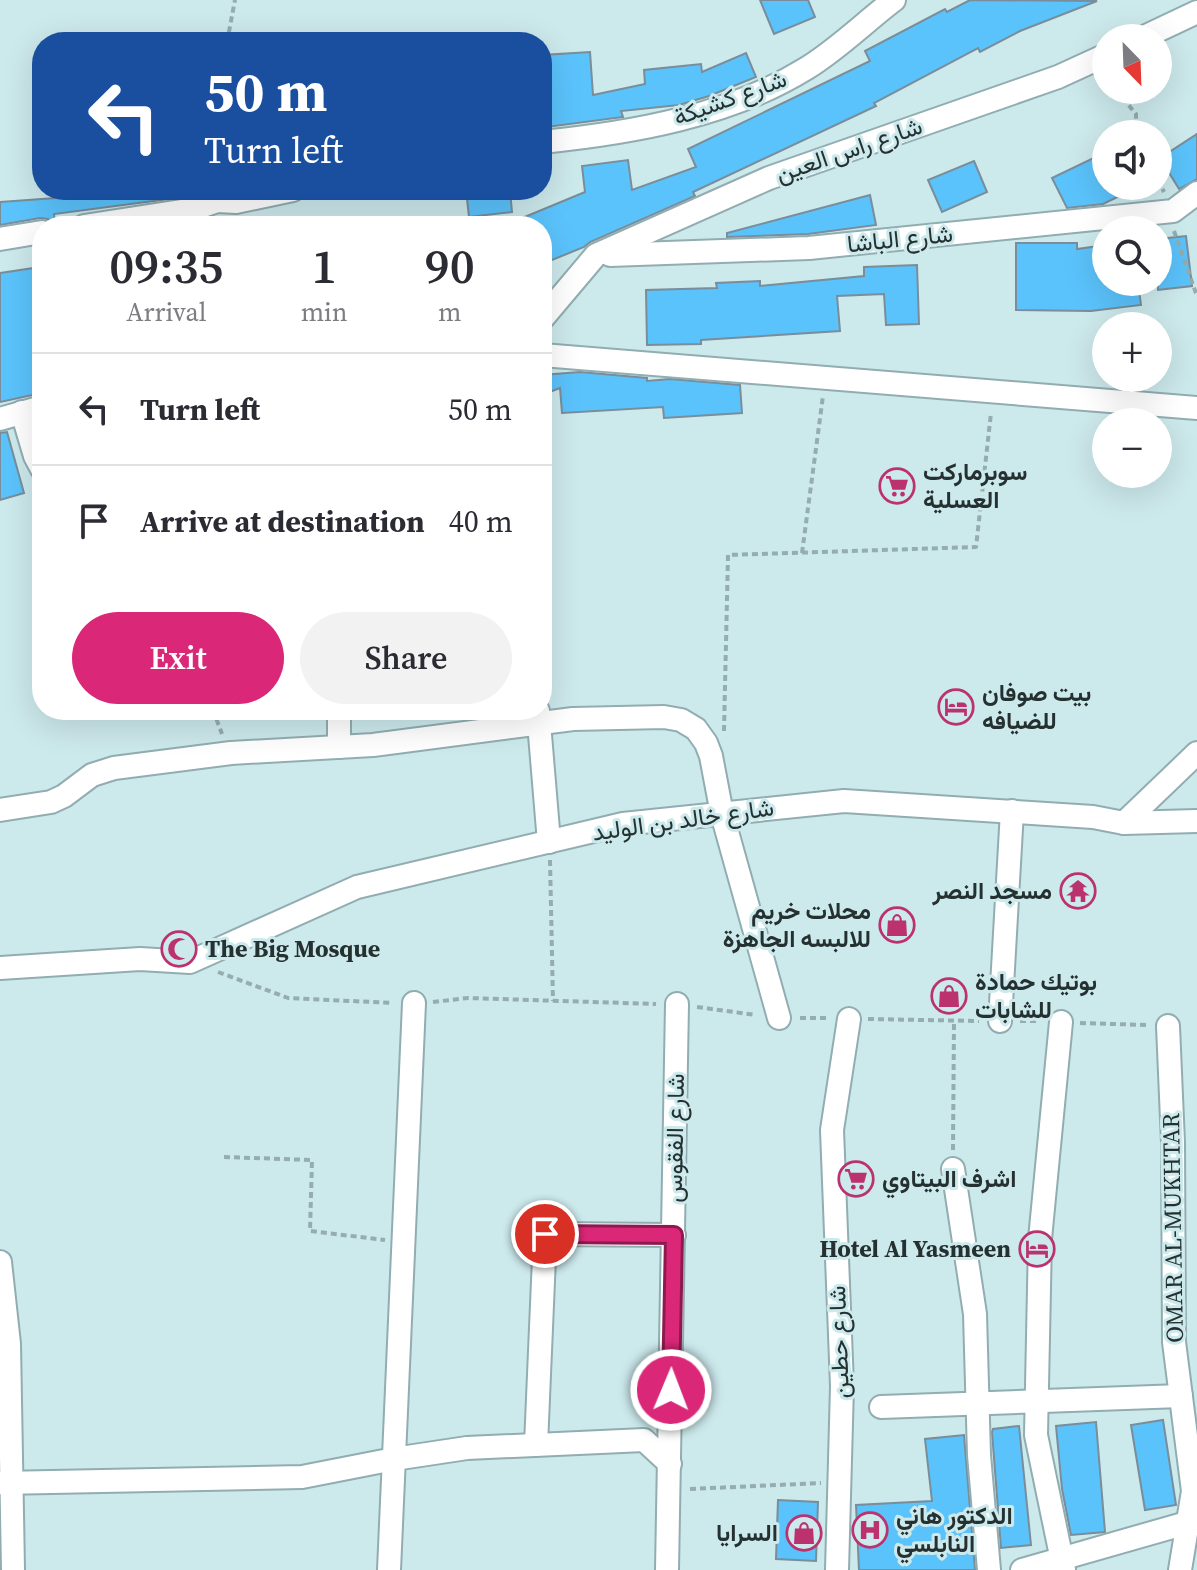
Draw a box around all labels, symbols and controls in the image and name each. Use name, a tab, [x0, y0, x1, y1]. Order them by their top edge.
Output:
north arrow	[1092, 24, 1172, 104]
map controls	[1092, 24, 1172, 488]
text: 50 m	[204, 53, 327, 130]
street label: شارع كشيكة	[669, 62, 791, 133]
icon: left	[72, 64, 176, 168]
street label: شارع راس العين	[771, 109, 927, 190]
button: sound	[1092, 120, 1172, 200]
text: Turn left	[204, 126, 343, 175]
button: search	[1092, 216, 1172, 296]
street label: شارع الباشا	[845, 217, 954, 260]
text: 09:35	[109, 233, 223, 299]
text: 1	[312, 233, 337, 299]
text: 90	[425, 233, 475, 299]
text: Arrival	[126, 294, 207, 330]
text: min	[301, 294, 348, 330]
text: m	[438, 294, 462, 330]
button: +	[1092, 312, 1172, 392]
icon: left	[72, 387, 116, 431]
text: Turn left	[140, 389, 260, 430]
text: 50 m	[448, 389, 512, 430]
button: −	[1092, 408, 1172, 488]
place label: سوبرماركت العسلية	[923, 455, 1027, 516]
supermarket icon: سوبرماركت العسلية	[878, 467, 916, 505]
icon: arrive	[72, 499, 116, 543]
text: Arrive at destination	[140, 501, 425, 542]
text: 40 m	[449, 501, 513, 542]
button: Exit	[72, 612, 284, 704]
button: Share	[300, 612, 512, 704]
place label: بيت صوفان للضيافه	[982, 676, 1091, 737]
hotel icon: بيت صوفان للضيافه	[937, 688, 975, 726]
street label: شارع خالد بن الوليد	[590, 790, 776, 849]
temple icon: مسجد النصر	[1059, 872, 1097, 910]
place label: مسجد النصر	[932, 874, 1052, 907]
place label: محلات خريم للالبسه الجاهزة	[723, 894, 871, 955]
shop icon: محلات خريم للالبسه الجاهزة	[878, 906, 916, 944]
mosque icon: The Big Mosque	[160, 930, 198, 968]
place label: The Big Mosque	[205, 932, 380, 965]
place label: بوتيك حمادة للشابات	[975, 965, 1097, 1026]
shop icon: بوتيك حمادة للشابات	[930, 977, 968, 1015]
street label: شارع الفقوس	[657, 1073, 692, 1203]
street label: OMAR AL-MUKHTAR	[1154, 1112, 1191, 1343]
supermarket icon: اشرف البيتاوي	[837, 1160, 875, 1198]
place label: اشرف البيتاوي	[882, 1162, 1016, 1199]
pin	[511, 1200, 579, 1268]
icon: arrive	[523, 1212, 567, 1256]
hotel icon: Hotel Al Yasmeen	[1018, 1230, 1056, 1268]
place label: Hotel Al Yasmeen	[819, 1232, 1011, 1265]
street label: شارع حطين	[820, 1285, 857, 1399]
position arrow	[629, 1348, 713, 1432]
place label: الدكتور هاني النابلسي	[896, 1499, 1013, 1564]
hospital icon: الدكتور هاني النابلسي	[851, 1511, 889, 1549]
shop icon: السرايا	[785, 1514, 823, 1552]
place label: السرايا	[716, 1516, 778, 1549]

